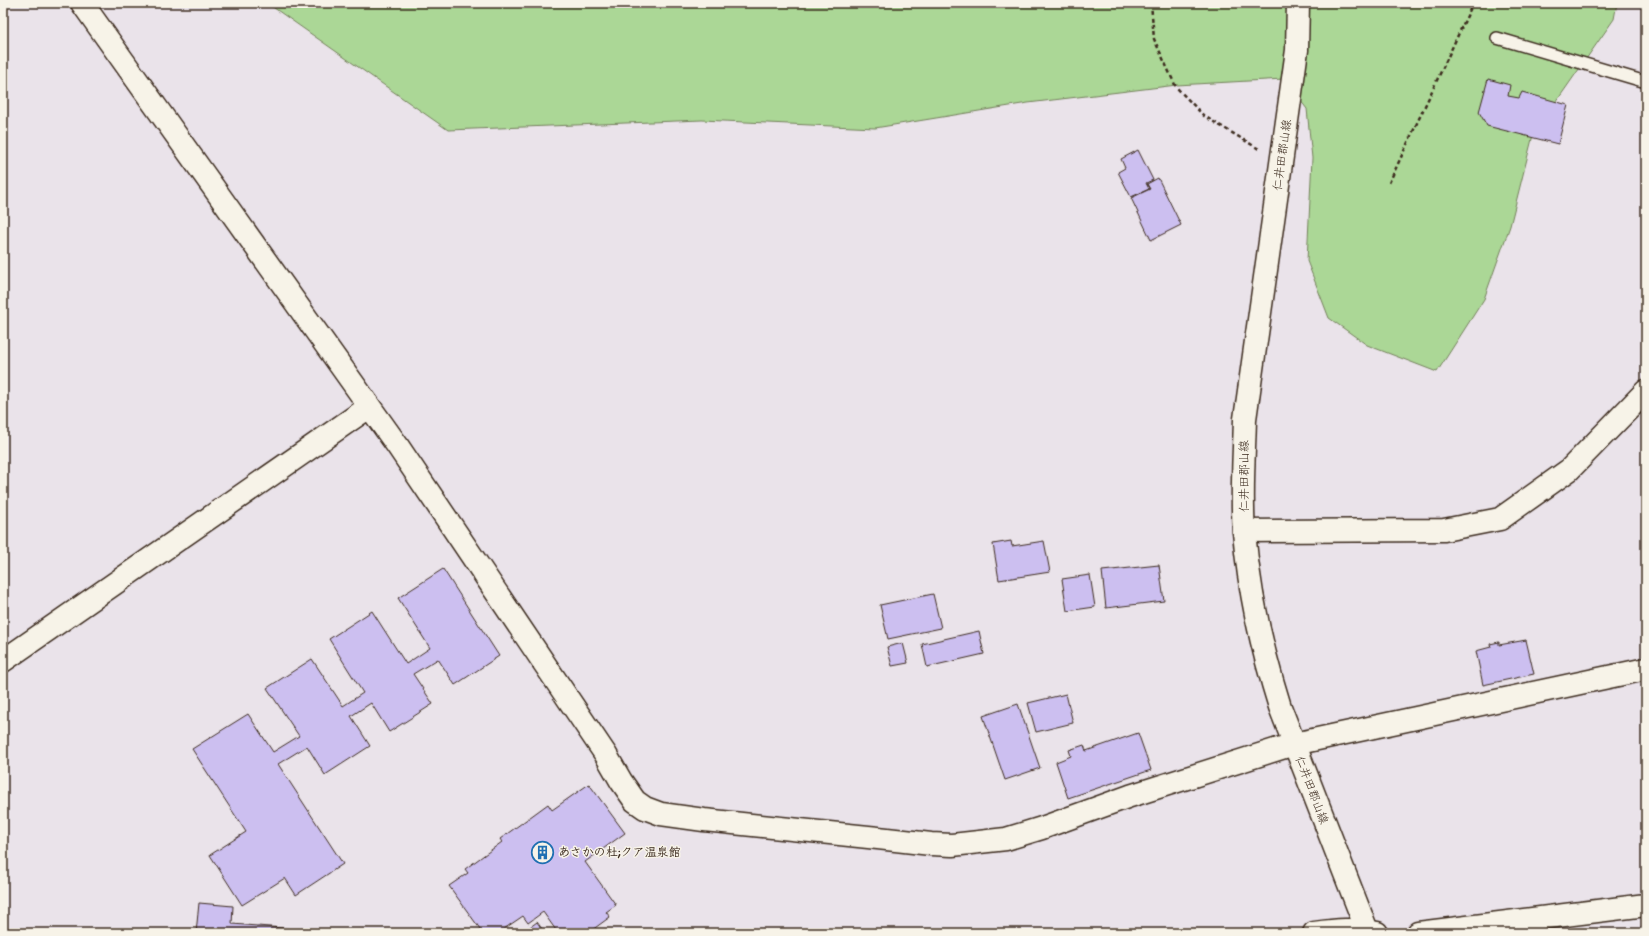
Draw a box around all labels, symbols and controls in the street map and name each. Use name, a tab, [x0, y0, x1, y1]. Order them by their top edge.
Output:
street label: 仁井田郡山線	[1270, 118, 1296, 192]
street label: 仁井田郡山線	[1237, 440, 1253, 512]
street label: 仁井田郡山線	[1291, 754, 1331, 827]
building icon: あさかの杜;クア温泉館	[530, 839, 556, 865]
place label: あさかの杜;クア温泉館	[558, 845, 680, 861]

